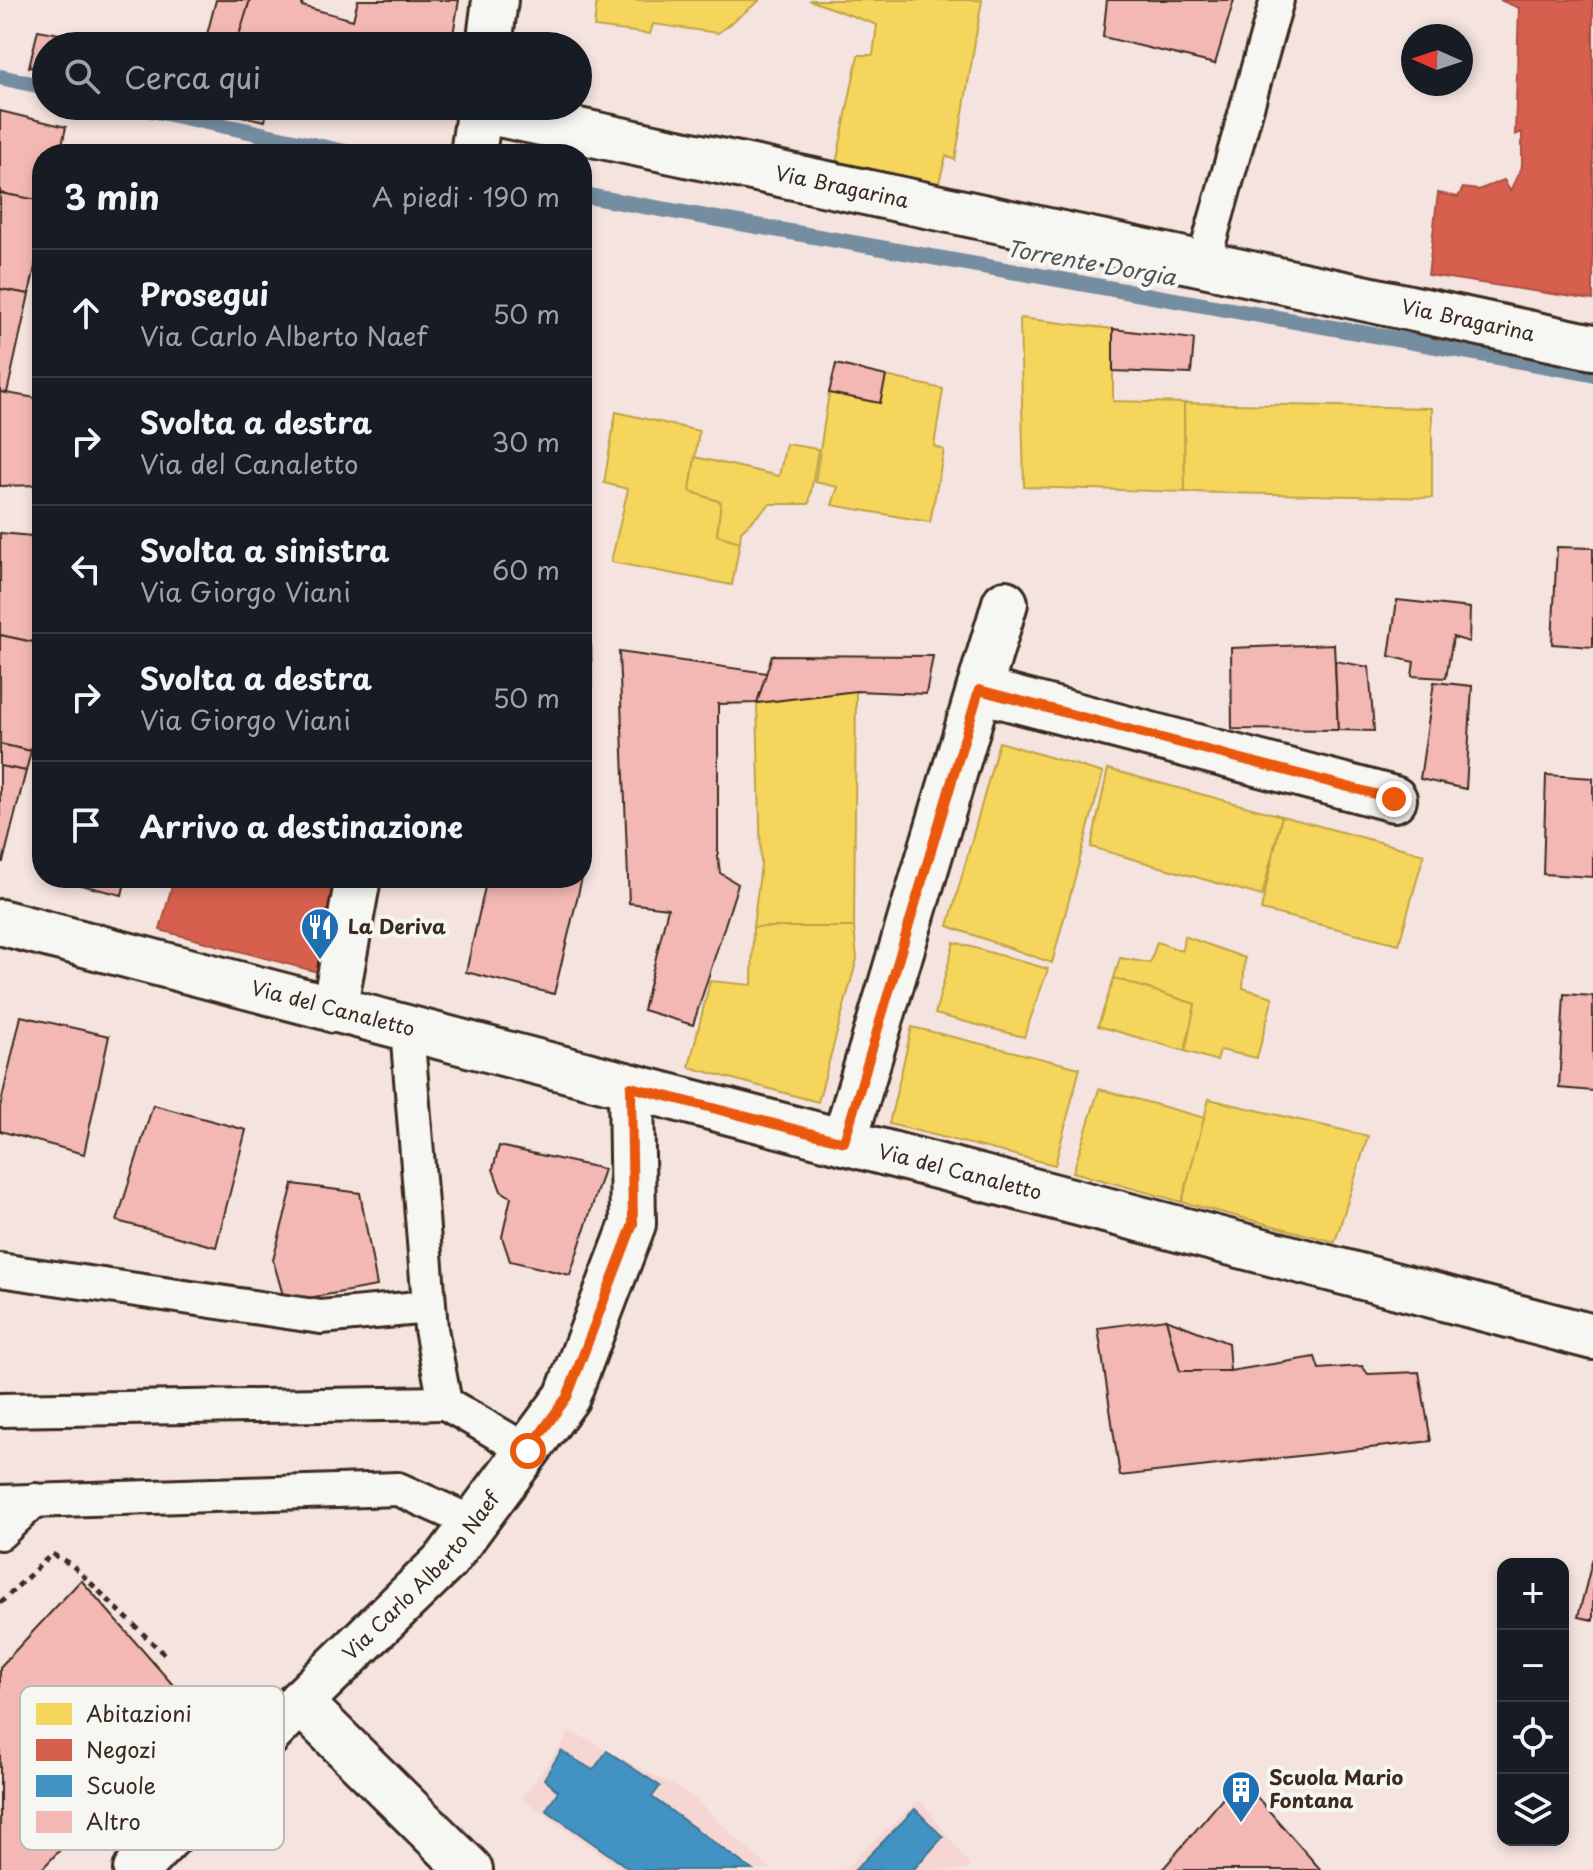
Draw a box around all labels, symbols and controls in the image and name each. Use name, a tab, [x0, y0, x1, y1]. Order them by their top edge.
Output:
north arrow	[1401, 24, 1473, 96]
search box	[32, 32, 592, 120]
icon: search	[60, 54, 104, 98]
text: Cerca qui	[124, 54, 261, 99]
street label: Via Bragarina	[773, 157, 912, 215]
text: 3 min	[64, 170, 160, 222]
text: A piedi · 190 m	[372, 177, 560, 216]
water label: Torrente Dorgia	[1004, 230, 1179, 293]
text: Prosegui	[140, 271, 269, 316]
icon: ahead	[64, 291, 108, 335]
street label: Via Bragarina	[1399, 291, 1538, 348]
text: 50 m	[493, 294, 560, 333]
text: Via Carlo Alberto Naef	[140, 316, 427, 355]
text: Svolta a destra	[140, 399, 372, 444]
icon: right	[64, 419, 108, 463]
text: 30 m	[492, 422, 560, 461]
text: Via del Canaletto	[140, 444, 358, 483]
text: Svolta a sinistra	[140, 527, 390, 572]
icon: left	[64, 547, 108, 591]
text: 60 m	[492, 550, 560, 589]
text: Via Giorgo Viani	[140, 572, 351, 611]
text: Svolta a destra	[140, 655, 372, 700]
icon: right	[64, 675, 108, 719]
text: 50 m	[493, 678, 560, 717]
text: Via Giorgo Viani	[140, 700, 351, 739]
route end	[1376, 781, 1412, 817]
icon: arrive	[64, 803, 108, 847]
text: Arrivo a destinazione	[140, 803, 463, 848]
restaurant icon: La Deriva	[299, 906, 341, 961]
place label: La Deriva	[348, 911, 446, 941]
street label: Via del Canaletto	[248, 972, 418, 1043]
street label: Via del Canaletto	[875, 1135, 1045, 1207]
route start	[510, 1433, 546, 1469]
street label: Via Carlo Alberto Naef	[335, 1483, 507, 1667]
map controls	[1497, 1558, 1569, 1846]
button: +	[1497, 1558, 1569, 1630]
button: −	[1497, 1630, 1569, 1702]
legend	[20, 1686, 284, 1850]
text: Abitazioni	[86, 1696, 192, 1729]
button: locate	[1497, 1702, 1569, 1774]
text: Negozi	[86, 1732, 156, 1765]
place label: Scuola Mario Fontana	[1269, 1762, 1403, 1815]
text: Scuole	[86, 1768, 156, 1801]
building icon: Scuola Mario Fontana	[1220, 1769, 1262, 1824]
button: layers	[1497, 1774, 1569, 1846]
text: Altro	[86, 1804, 141, 1837]

